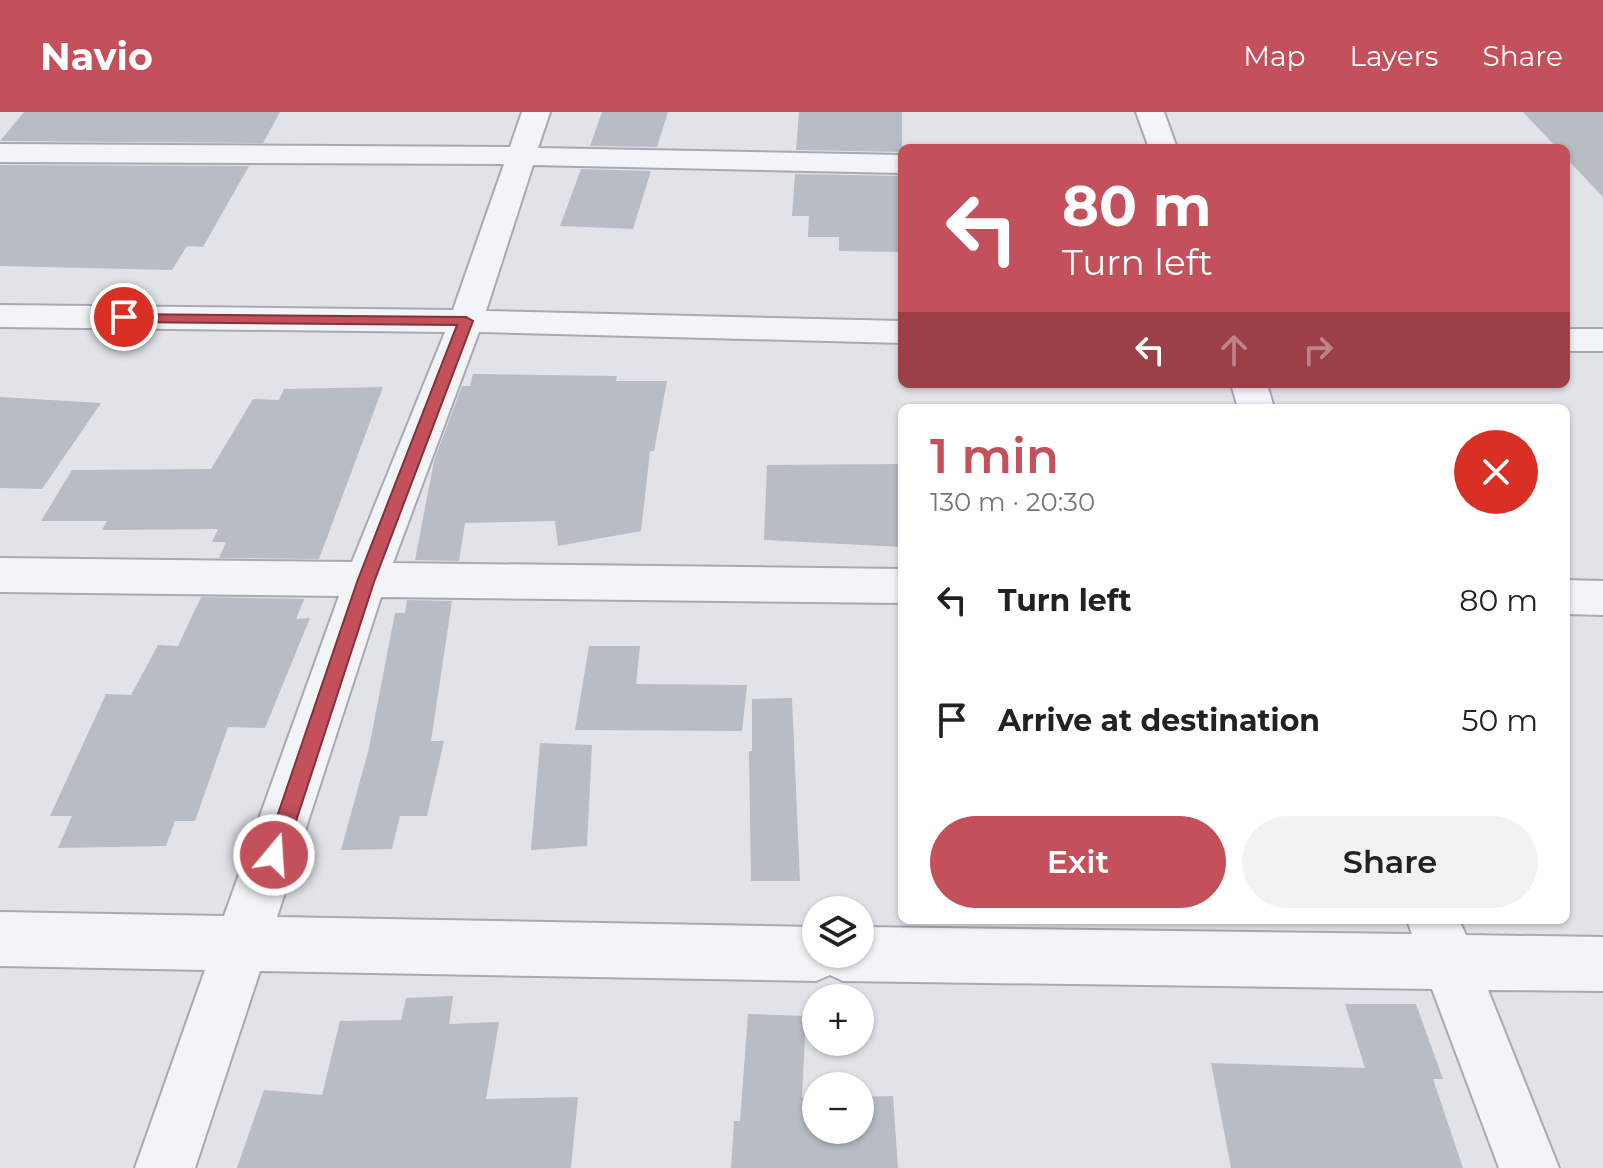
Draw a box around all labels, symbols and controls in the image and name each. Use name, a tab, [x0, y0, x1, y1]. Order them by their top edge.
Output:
text: Navio	[40, 33, 153, 80]
text: Map	[1243, 39, 1306, 73]
text: Layers	[1350, 39, 1439, 73]
text: Share	[1483, 39, 1563, 73]
text: 80 m	[1062, 172, 1212, 240]
icon: left	[930, 176, 1034, 280]
text: Turn left	[1062, 240, 1213, 284]
pin	[90, 283, 158, 351]
icon: arrive	[102, 295, 146, 339]
icon: left	[1128, 328, 1172, 372]
icon: ahead	[1212, 328, 1256, 372]
icon: right	[1296, 328, 1340, 372]
text: 1 min	[930, 427, 1059, 485]
button: close	[1454, 430, 1538, 514]
text: 130 m · 20:30	[930, 486, 1095, 518]
icon: left	[930, 578, 974, 622]
text: Turn left	[998, 582, 1131, 619]
text: 80 m	[1459, 582, 1538, 619]
icon: arrive	[930, 698, 974, 742]
text: Arrive at destination	[998, 702, 1320, 739]
text: 50 m	[1461, 702, 1538, 739]
position arrow	[232, 813, 316, 897]
button: Exit	[930, 816, 1226, 908]
button: Share	[1242, 816, 1538, 908]
map controls	[802, 896, 874, 1144]
button: layers	[802, 896, 874, 968]
button: +	[802, 984, 874, 1056]
button: −	[802, 1072, 874, 1144]

